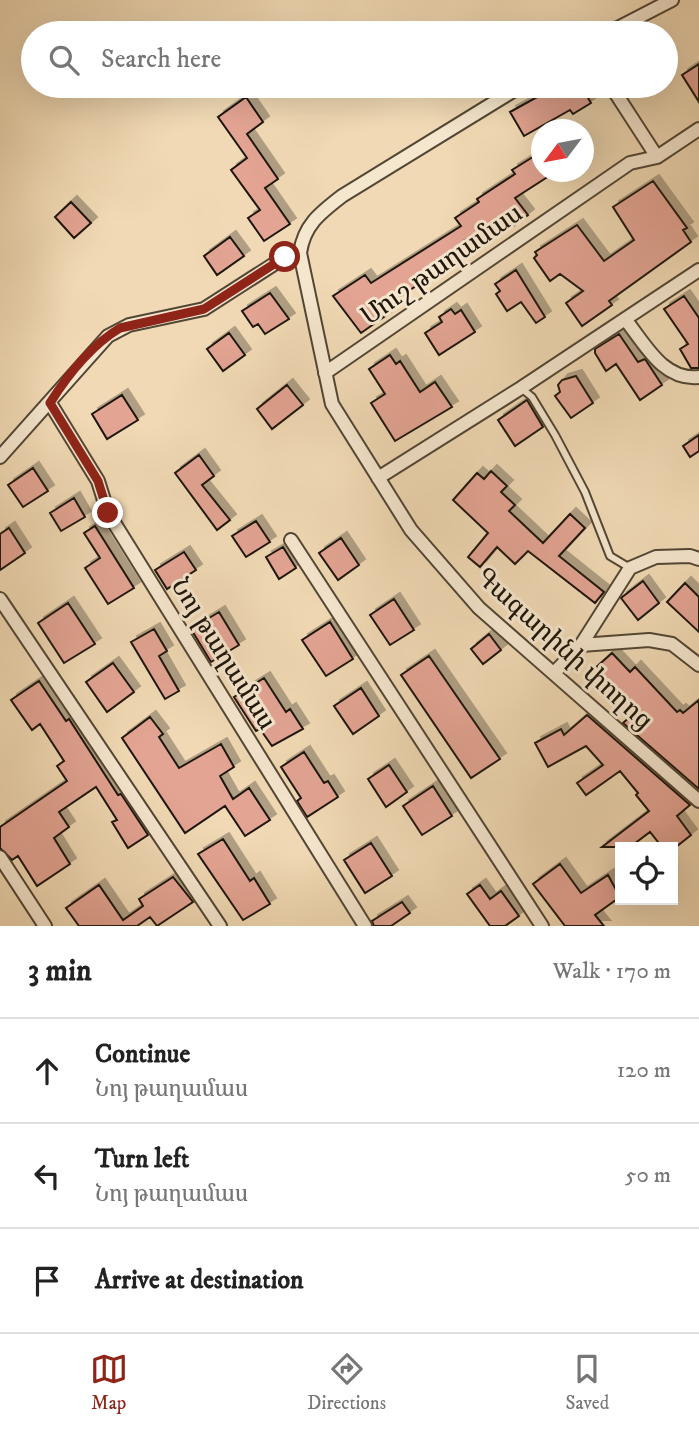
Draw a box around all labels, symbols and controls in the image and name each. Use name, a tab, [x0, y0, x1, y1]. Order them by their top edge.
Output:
search box	[21, 21, 678, 98]
icon: search	[45, 41, 83, 79]
text: Search here	[101, 43, 221, 76]
north arrow	[531, 119, 594, 182]
street label: Մուշ թաղամաս	[355, 197, 529, 333]
route start	[269, 241, 300, 272]
route end	[92, 497, 123, 528]
street label: Գագարինի փողոց	[469, 561, 659, 737]
street label: Նոյ թաղամաս	[163, 572, 283, 736]
map controls	[615, 842, 678, 905]
button: locate	[615, 842, 678, 905]
text: 3 min	[28, 953, 92, 990]
text: Walk · 170 m	[553, 957, 671, 986]
text: Continue	[95, 1038, 190, 1071]
icon: ahead	[28, 1052, 66, 1090]
text: 120 m	[617, 1056, 671, 1085]
text: Նոյ թաղամաս	[95, 1075, 248, 1104]
text: Turn left	[95, 1143, 189, 1176]
icon: left	[28, 1157, 66, 1195]
text: 50 m	[625, 1161, 671, 1190]
text: Նոյ թաղամաս	[95, 1180, 248, 1209]
icon: arrive	[28, 1262, 66, 1300]
text: Arrive at destination	[95, 1264, 304, 1297]
tab: Map	[90, 1350, 128, 1415]
tab: Directions	[307, 1350, 386, 1415]
tab: Saved	[566, 1350, 609, 1415]

